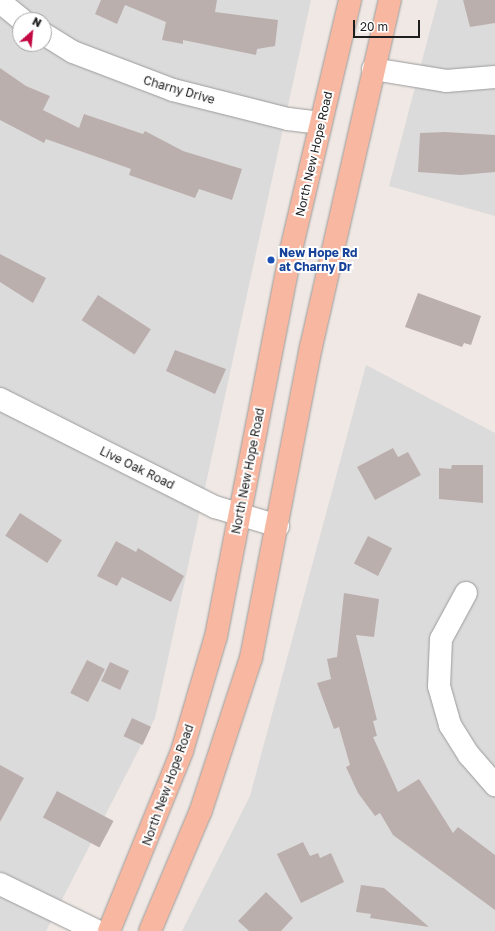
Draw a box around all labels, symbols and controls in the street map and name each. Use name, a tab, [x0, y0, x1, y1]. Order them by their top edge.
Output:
north arrow	[12, 12, 52, 52]
scale bar	[355, 12, 422, 38]
text: N	[31, 14, 44, 29]
text: 20 m	[360, 19, 388, 34]
street label: Charny Drive	[142, 73, 216, 107]
street label: North New Hope Road	[293, 90, 335, 218]
place label: New Hope Rd at Charny Dr	[279, 246, 357, 274]
marker: New Hope Rd at Charny Dr	[266, 255, 276, 265]
street label: North New Hope Road	[229, 407, 267, 535]
street label: Live Oak Road	[97, 444, 177, 492]
street label: North New Hope Road	[139, 722, 197, 848]

